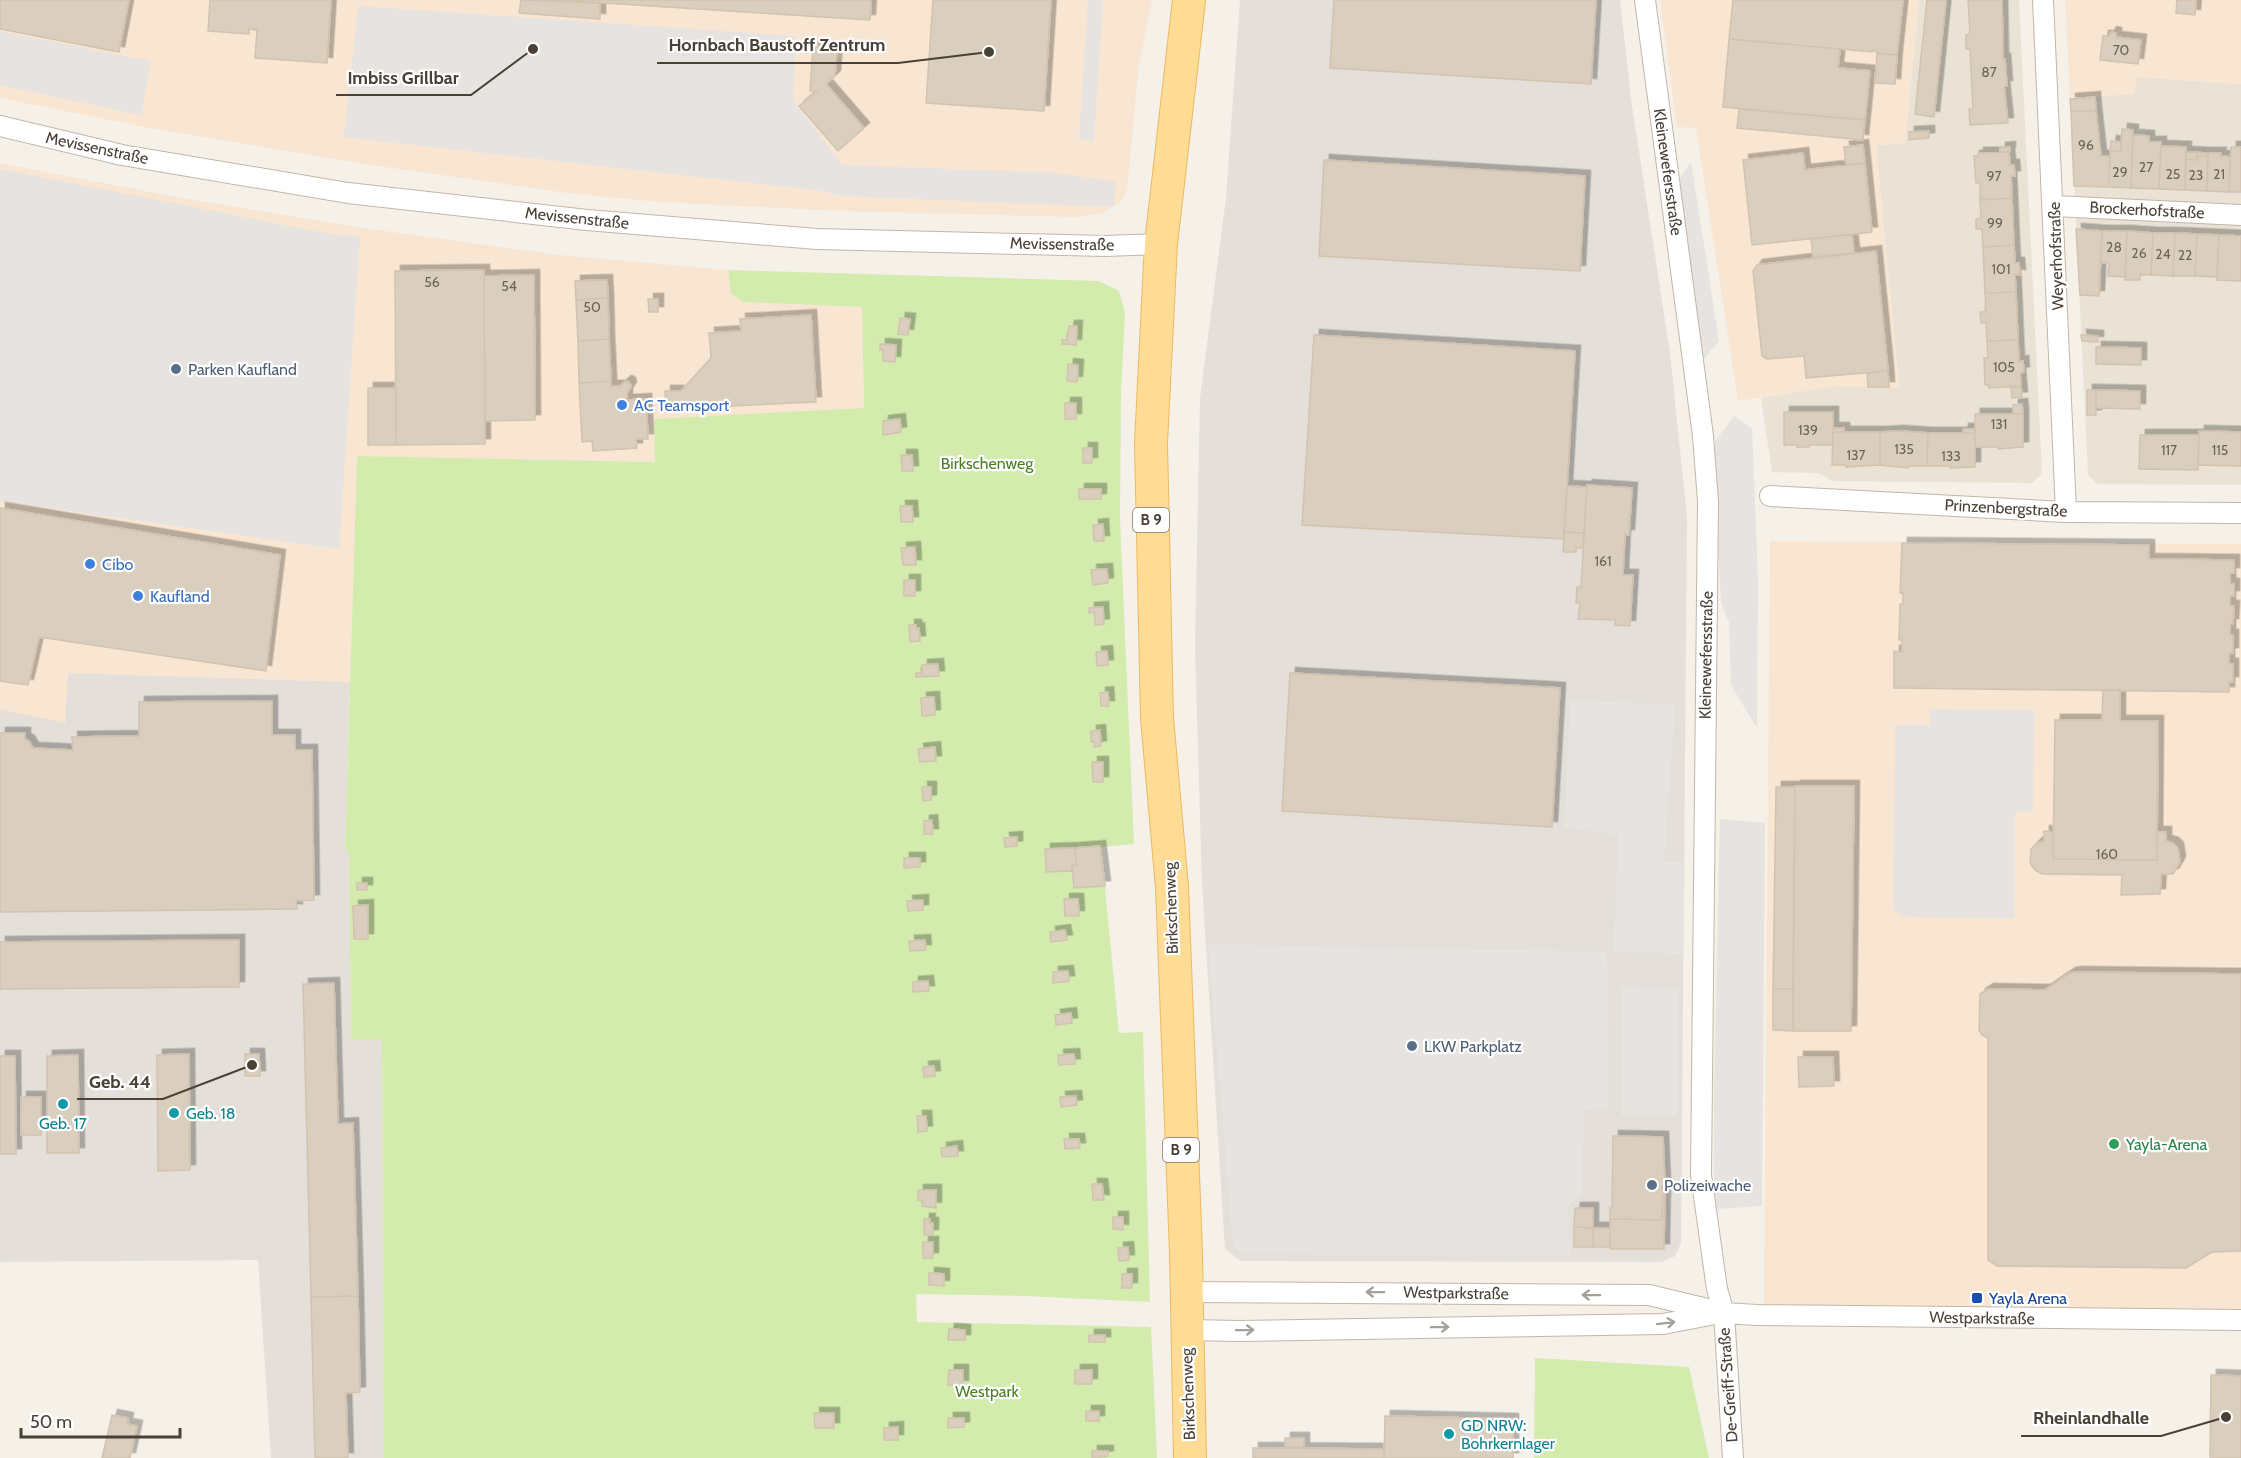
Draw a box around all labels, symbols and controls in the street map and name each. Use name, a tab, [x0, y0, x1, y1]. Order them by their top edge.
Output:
callout: Hornbach Baustoff Zentrum	[657, 27, 898, 63]
text: Hornbach Baustoff Zentrum	[668, 34, 886, 56]
house number: 70	[2113, 41, 2130, 59]
callout: Imbiss Grillbar	[336, 59, 471, 95]
house number: 87	[1981, 63, 1997, 81]
text: Imbiss Grillbar	[347, 67, 459, 89]
street label: Kleinewefersstraße	[1650, 107, 1686, 237]
street label: Mevissenstraße	[44, 128, 150, 168]
house number: 96	[2078, 136, 2094, 154]
house number: 27	[2139, 158, 2153, 176]
house number: 29	[2112, 163, 2128, 181]
house number: 25	[2166, 165, 2180, 183]
house number: 21	[2213, 165, 2225, 183]
house number: 23	[2189, 166, 2203, 184]
house number: 97	[1987, 167, 2002, 185]
street label: Brockerhofstraße	[2089, 198, 2205, 222]
street label: Weyerhofstraße	[2045, 201, 2067, 311]
street label: Mevissenstraße	[524, 203, 630, 233]
house number: 99	[1987, 214, 2003, 232]
street label: Mevissenstraße	[1010, 234, 1114, 254]
house number: 28	[2106, 238, 2122, 256]
house number: 26	[2131, 244, 2147, 262]
house number: 24	[2155, 245, 2171, 263]
house number: 22	[2178, 246, 2192, 264]
house number: 101	[1992, 260, 2010, 278]
house number: 56	[424, 273, 440, 291]
house number: 54	[501, 277, 517, 295]
house number: 50	[583, 298, 601, 316]
house number: 105	[1993, 358, 2015, 376]
place label: Parken Kaufland	[188, 360, 297, 379]
marker: Parken Kaufland	[169, 362, 183, 376]
place label: AC Teamsport	[634, 396, 730, 415]
marker: AC Teamsport	[615, 398, 629, 412]
house number: 131	[1991, 415, 2007, 433]
house number: 139	[1798, 421, 1818, 439]
house number: 135	[1894, 440, 1914, 458]
house number: 117	[2161, 441, 2177, 459]
house number: 115	[2212, 441, 2228, 459]
house number: 137	[1846, 446, 1866, 464]
house number: 133	[1941, 447, 1961, 465]
park label: Birkschenweg	[941, 454, 1034, 473]
street label: Prinzenbergstraße	[1944, 495, 2068, 521]
road number: B 9	[1133, 508, 1169, 532]
house number: 161	[1595, 552, 1611, 570]
place label: Cibo	[102, 555, 134, 574]
marker: Cibo	[83, 557, 97, 571]
place label: Kaufland	[150, 587, 210, 606]
marker: Kaufland	[131, 589, 145, 603]
street label: Kleinewefersstraße	[1695, 591, 1717, 719]
house number: 160	[2096, 845, 2118, 863]
street label: Birkschenweg	[1160, 861, 1182, 954]
place label: LKW Parkplatz	[1424, 1037, 1522, 1056]
marker: LKW Parkplatz	[1405, 1039, 1419, 1053]
callout: Geb. 44	[77, 1063, 163, 1099]
text: Geb. 44	[89, 1071, 151, 1093]
marker: Geb. 17	[56, 1097, 70, 1111]
place label: Geb. 18	[186, 1104, 235, 1123]
marker: Geb. 18	[167, 1106, 181, 1120]
place label: Geb. 17	[39, 1114, 87, 1133]
place label: Yayla-Arena	[2125, 1135, 2208, 1154]
marker: Yayla-Arena	[2107, 1137, 2121, 1151]
road number: B 9	[1163, 1138, 1199, 1162]
place label: Polizeiwache	[1664, 1176, 1751, 1195]
marker: Polizeiwache	[1645, 1178, 1659, 1192]
street label: Westparkstraße	[1403, 1283, 1509, 1303]
one-way arrow	[1366, 1286, 1386, 1298]
one-way arrow	[1581, 1289, 1601, 1301]
place label: Yayla Arena	[1988, 1289, 2067, 1308]
marker: Yayla Arena	[1970, 1291, 1984, 1305]
street label: Westparkstraße	[1929, 1308, 2035, 1328]
one-way arrow	[1656, 1317, 1676, 1328]
one-way arrow	[1430, 1321, 1450, 1332]
one-way arrow	[1235, 1324, 1255, 1336]
street label: De-Greiff-Straße	[1715, 1327, 1741, 1443]
street label: Birkschenweg	[1177, 1347, 1199, 1440]
park label: Westpark	[955, 1382, 1020, 1401]
callout: Rheinlandhalle	[2021, 1400, 2161, 1436]
scale bar	[21, 1401, 180, 1439]
text: Rheinlandhalle	[2033, 1407, 2149, 1429]
text: 50 m	[30, 1411, 72, 1433]
place label: GD NRW: Bohrkernlager	[1461, 1416, 1556, 1453]
marker: GD NRW: Bohrkernlager	[1442, 1427, 1456, 1441]

